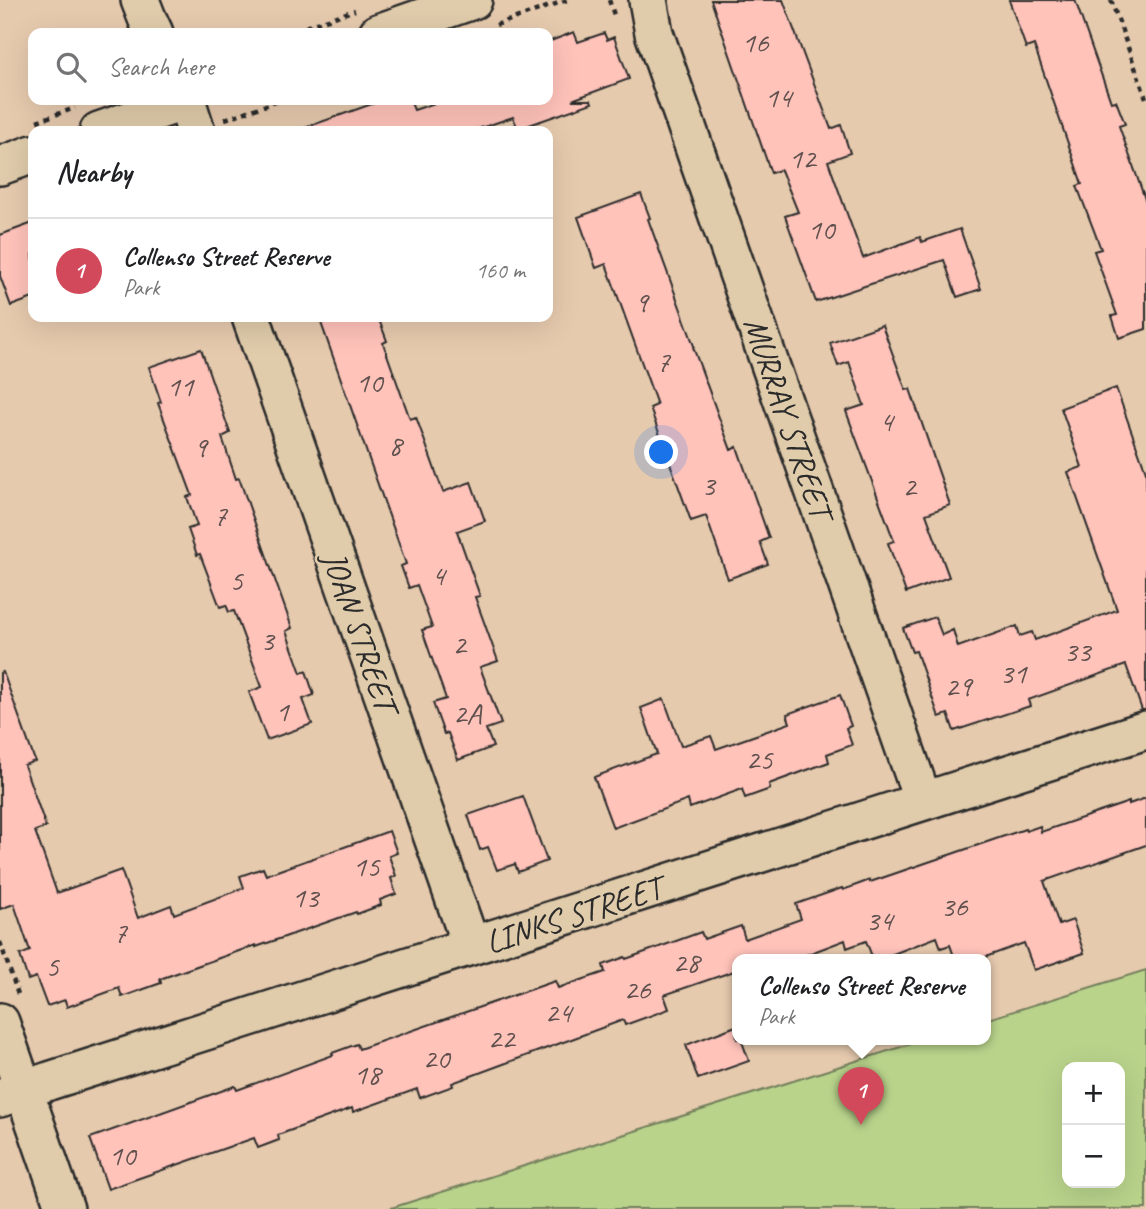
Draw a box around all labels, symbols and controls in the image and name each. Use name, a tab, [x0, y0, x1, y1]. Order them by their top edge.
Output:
house number: 16	[742, 23, 770, 61]
search box	[28, 28, 553, 105]
icon: search	[52, 48, 90, 86]
text: Search here	[108, 50, 214, 83]
house number: 14	[765, 78, 794, 116]
house number: 12	[789, 139, 818, 177]
text: Nearby	[56, 153, 132, 191]
house number: 10	[808, 210, 837, 248]
text: Collenso Street Reserve	[123, 240, 330, 273]
text: 1	[74, 256, 84, 285]
text: 160 m	[476, 256, 525, 285]
text: Park	[123, 273, 159, 302]
house number: 9	[634, 283, 650, 321]
street label: MURRAY STREET	[734, 312, 844, 530]
house number: 7	[656, 342, 671, 380]
house number: 10	[356, 363, 385, 401]
house number: 11	[167, 367, 195, 405]
house number: 4	[879, 402, 895, 440]
house number: 8	[388, 426, 404, 464]
house number: 9	[193, 428, 209, 466]
your location	[644, 435, 678, 469]
house number: 3	[701, 466, 717, 504]
house number: 2	[902, 467, 918, 505]
house number: 7	[213, 496, 228, 534]
street label: JOAN STREET	[312, 544, 410, 724]
house number: 4	[431, 556, 447, 594]
house number: 5	[229, 561, 244, 599]
house number: 3	[260, 621, 276, 659]
house number: 2	[452, 625, 468, 663]
house number: 33	[1064, 632, 1093, 670]
house number: 31	[1000, 654, 1028, 692]
house number: 29	[945, 667, 974, 705]
house number: 1	[275, 692, 290, 730]
house number: 2A	[453, 694, 483, 732]
house number: 25	[746, 740, 774, 778]
house number: 15	[353, 847, 381, 885]
street label: LINKS STREET	[480, 864, 674, 963]
house number: 13	[292, 878, 321, 916]
house number: 36	[941, 887, 969, 925]
house number: 34	[866, 901, 895, 939]
house number: 7	[113, 913, 128, 951]
house number: 28	[673, 943, 702, 981]
house number: 5	[45, 947, 60, 985]
popup	[732, 954, 991, 1045]
text: Collenso Street Reserve	[758, 969, 965, 1002]
house number: 26	[624, 970, 652, 1008]
house number: 24	[545, 993, 574, 1031]
text: Park	[758, 1002, 795, 1031]
house number: 22	[488, 1019, 517, 1057]
house number: 20	[423, 1039, 452, 1077]
house number: 18	[354, 1055, 383, 1093]
map controls	[1062, 1062, 1125, 1188]
button: +	[1062, 1062, 1125, 1125]
pin: 1	[838, 1067, 884, 1125]
button: −	[1062, 1125, 1125, 1188]
house number: 10	[109, 1136, 138, 1174]

